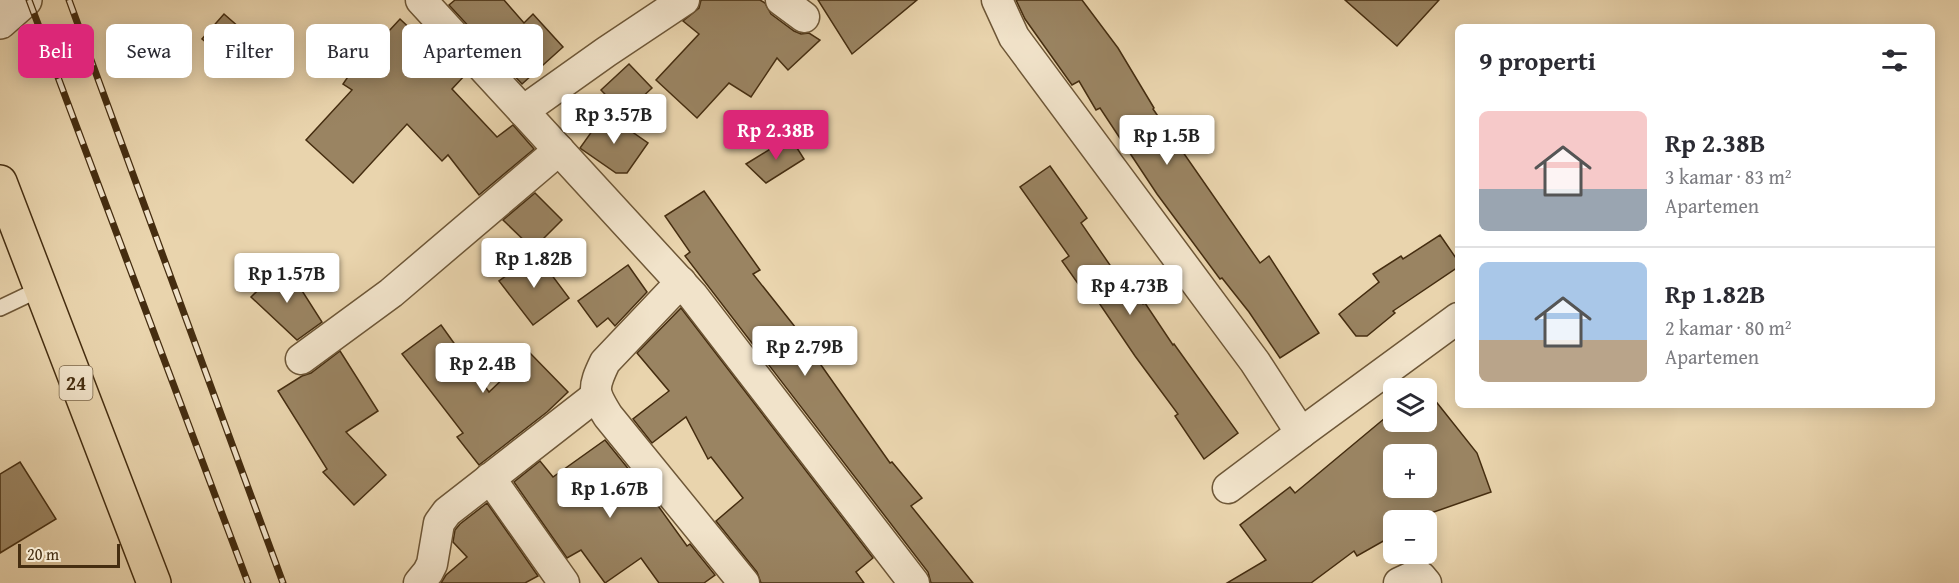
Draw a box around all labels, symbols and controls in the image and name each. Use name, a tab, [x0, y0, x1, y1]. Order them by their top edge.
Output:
chip: Beli	[18, 24, 94, 78]
chip: Sewa	[106, 24, 192, 78]
chip: Filter	[204, 24, 294, 78]
chip: Baru	[306, 24, 390, 78]
chip: Apartemen	[402, 24, 543, 78]
text: 9 properti	[1479, 41, 1596, 80]
icon: filters	[1878, 44, 1911, 77]
pin: Rp 3.57B	[552, 94, 676, 145]
text: Rp 3.57B	[575, 99, 653, 128]
pin: Rp 2.38B	[714, 110, 838, 161]
text: Rp 2.38B	[737, 115, 815, 144]
pin: Rp 1.5B	[1112, 115, 1222, 166]
text: Rp 1.5B	[1134, 120, 1200, 149]
text: Rp 2.38B	[1665, 123, 1765, 162]
icon: home	[1527, 135, 1599, 207]
text: 3 kamar · 83 m²	[1665, 162, 1792, 191]
text: Apartemen	[1665, 191, 1759, 220]
pin: Rp 1.82B	[472, 238, 596, 289]
text: Rp 1.82B	[495, 243, 573, 272]
pin: Rp 1.57B	[225, 253, 349, 304]
text: Rp 1.57B	[248, 258, 326, 287]
pin: Rp 4.73B	[1068, 265, 1192, 316]
text: Rp 4.73B	[1091, 270, 1169, 299]
text: Rp 1.82B	[1665, 274, 1765, 313]
icon: home	[1527, 286, 1599, 358]
text: 2 kamar · 80 m²	[1665, 313, 1792, 342]
pin: Rp 2.79B	[743, 326, 867, 377]
text: Rp 2.79B	[766, 331, 844, 360]
text: Apartemen	[1665, 342, 1759, 371]
pin: Rp 2.4B	[428, 343, 538, 394]
text: Rp 2.4B	[450, 348, 516, 377]
road number: 24	[60, 366, 92, 400]
map controls	[1383, 378, 1437, 564]
button: layers	[1383, 378, 1437, 432]
button: +	[1383, 444, 1437, 498]
pin: Rp 1.67B	[548, 468, 672, 519]
text: Rp 1.67B	[571, 473, 649, 502]
button: −	[1383, 510, 1437, 564]
scale bar	[18, 541, 120, 568]
text: 20 m	[27, 542, 59, 566]

